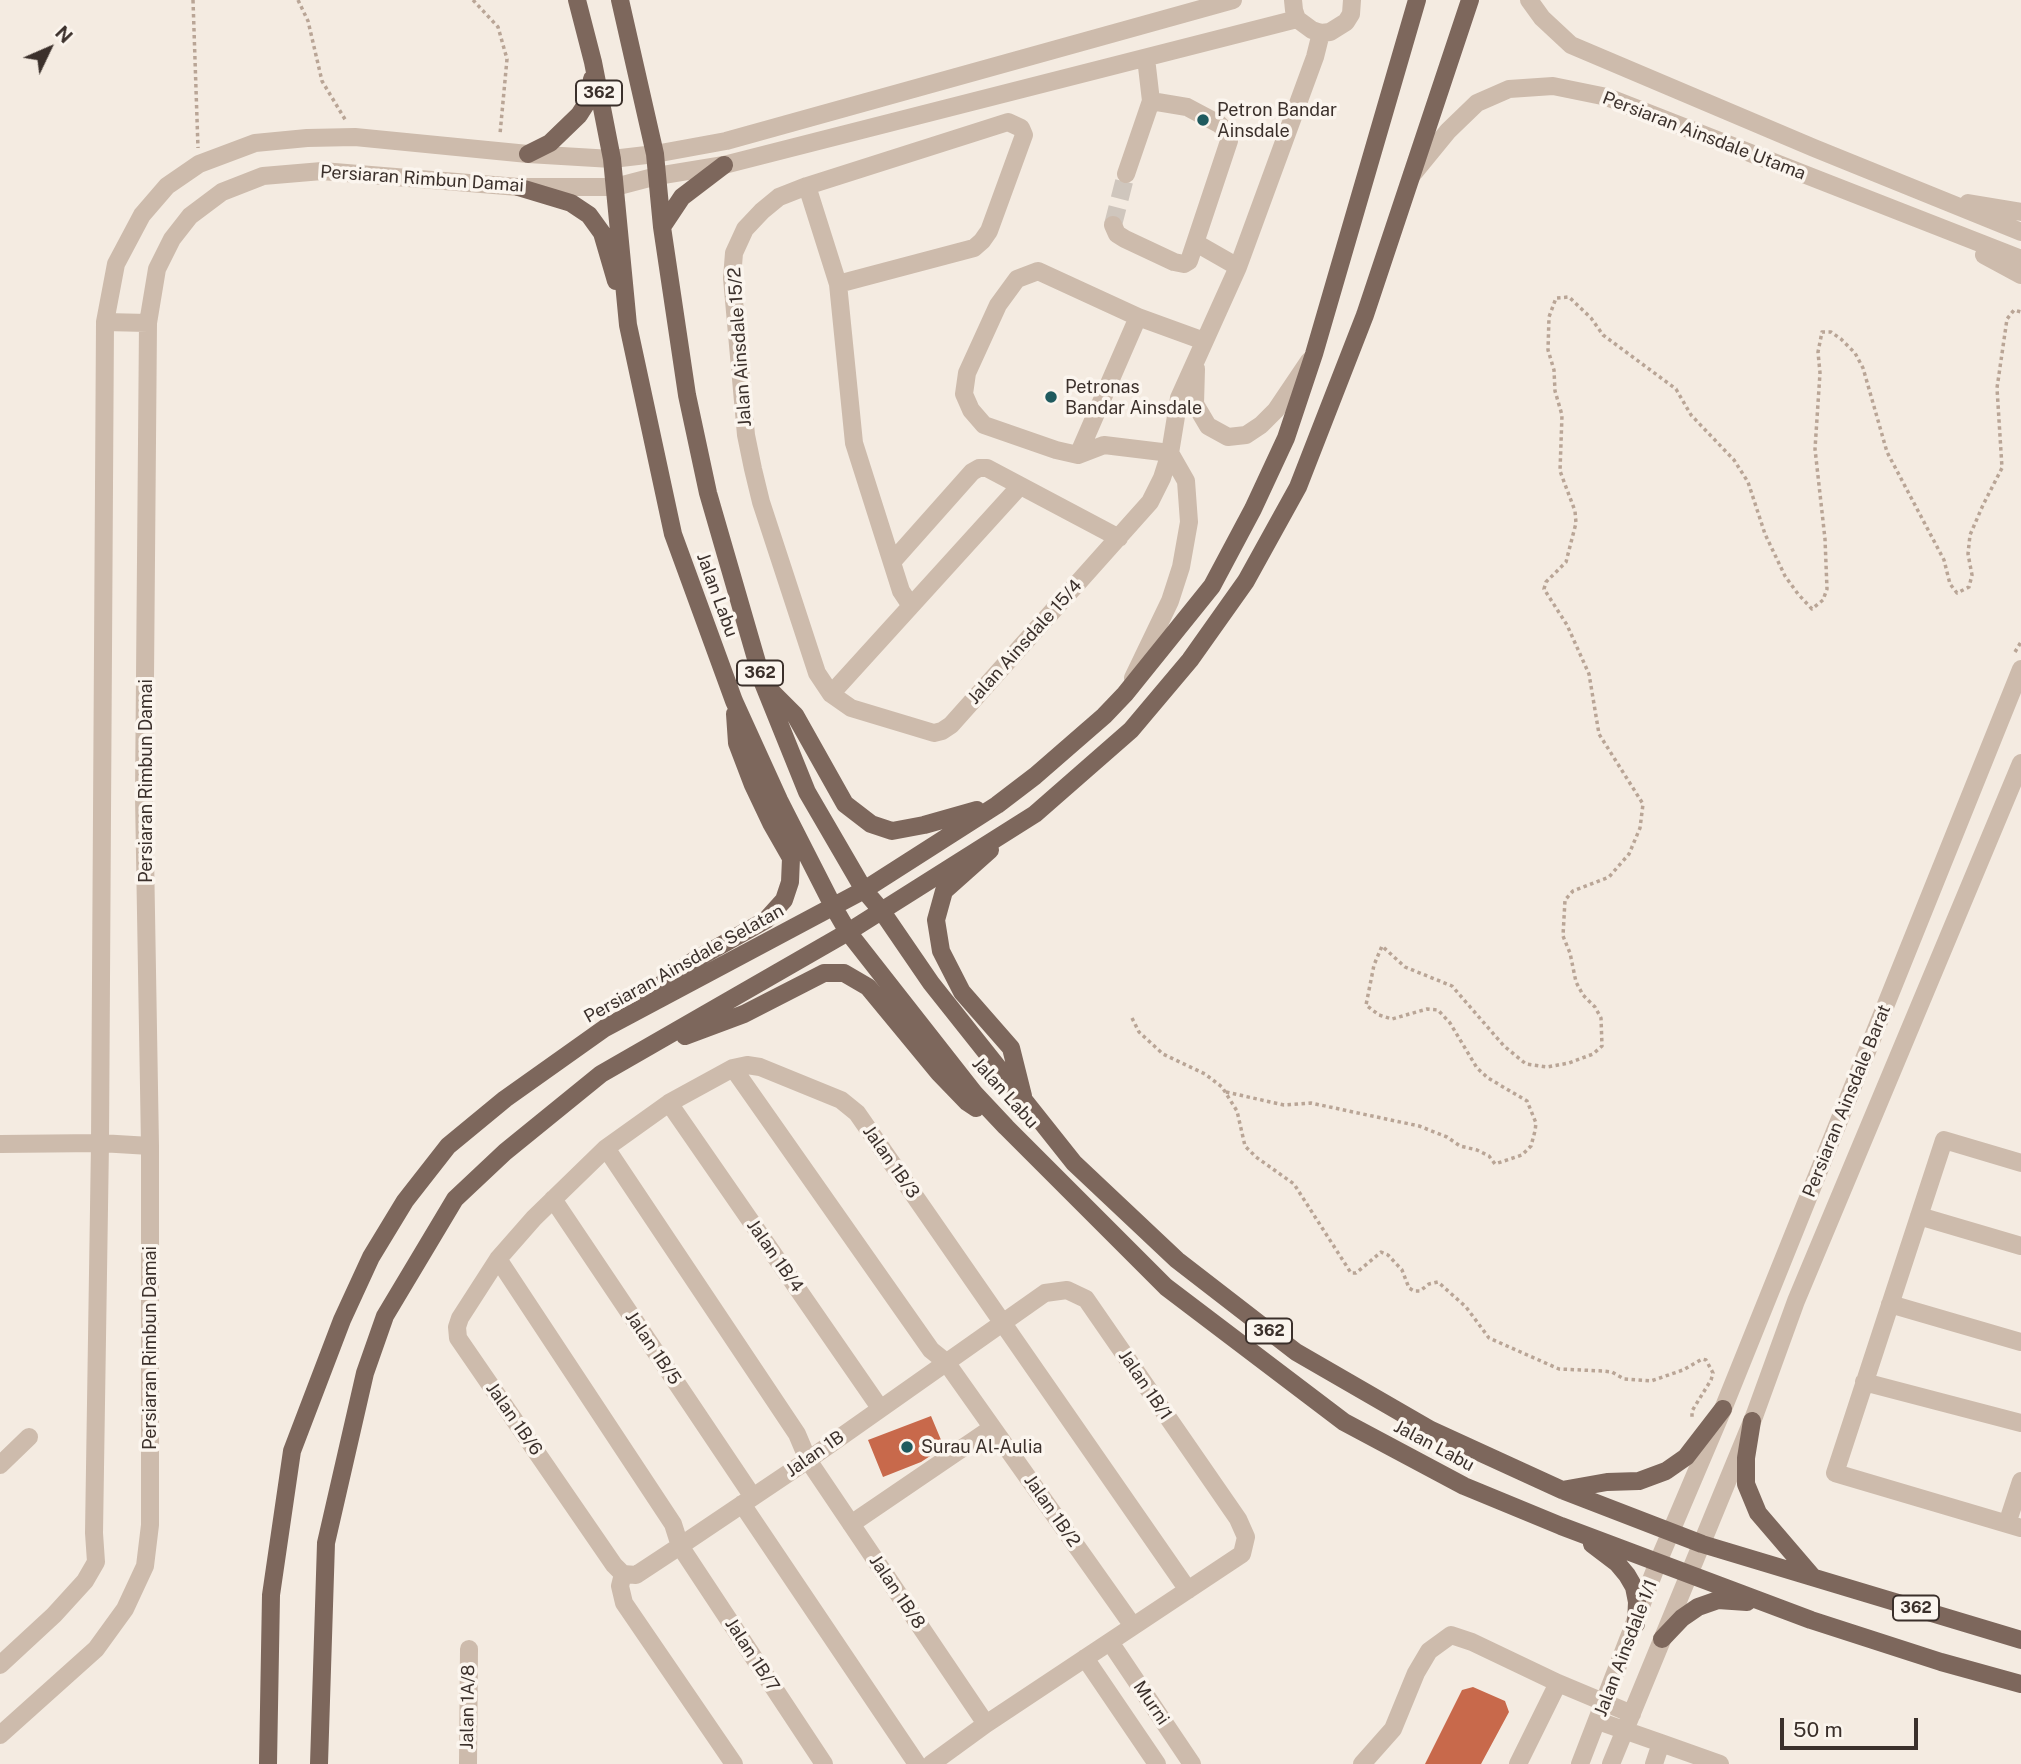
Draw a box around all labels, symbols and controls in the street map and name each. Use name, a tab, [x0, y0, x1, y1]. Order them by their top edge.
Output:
north arrow	[14, 14, 84, 84]
text: N	[51, 21, 77, 47]
road number: 362	[576, 80, 622, 106]
street label: Persiaran Ainsdale Utama	[1599, 87, 1809, 185]
place label: Petron Bandar Ainsdale	[1217, 99, 1337, 142]
marker: Petron Bandar Ainsdale	[1195, 112, 1211, 128]
street label: Persiaran Rimbun Damai	[319, 161, 525, 197]
street label: Jalan Ainsdale 15/2	[724, 266, 756, 428]
place label: Petronas Bandar Ainsdale	[1065, 376, 1202, 418]
marker: Petronas Bandar Ainsdale	[1043, 389, 1059, 405]
street label: Jalan Labu	[692, 550, 742, 640]
street label: Jalan Ainsdale 15/4	[963, 575, 1087, 709]
road number: 362	[737, 660, 783, 686]
street label: Persiaran Rimbun Damai	[135, 679, 157, 883]
street label: Persiaran Ainsdale Selatan	[580, 900, 788, 1028]
street label: Persiaran Ainsdale Barat	[1798, 1002, 1896, 1200]
street label: Jalan Labu	[967, 1053, 1043, 1133]
street label: Jalan 1B/3	[858, 1121, 924, 1203]
street label: Jalan 1B/4	[742, 1215, 808, 1297]
street label: Persiaran Rimbun Damai	[139, 1246, 161, 1450]
street label: Jalan 1B/5	[620, 1307, 686, 1389]
road number: 362	[1246, 1318, 1292, 1344]
street label: Jalan 1B/1	[1114, 1346, 1176, 1424]
street label: Jalan 1B/6	[481, 1378, 547, 1460]
street label: Jalan Labu	[1390, 1416, 1478, 1476]
street label: Jalan 1B	[782, 1426, 848, 1482]
place label: Surau Al-Aulia	[921, 1436, 1042, 1458]
marker: Surau Al-Aulia	[899, 1439, 915, 1455]
street label: Jalan 1B/2	[1019, 1471, 1085, 1551]
street label: Jalan 1B/8	[864, 1551, 930, 1633]
street label: Jalan Ainsdale 1/1	[1590, 1576, 1662, 1720]
road number: 362	[1893, 1596, 1939, 1620]
street label: Jalan 1B/7	[720, 1614, 784, 1696]
street label: Jalan 1A/8	[456, 1664, 480, 1750]
street label: Murni	[1129, 1677, 1173, 1729]
scale bar	[1783, 1704, 1921, 1748]
text: 50 m	[1793, 1717, 1843, 1742]

